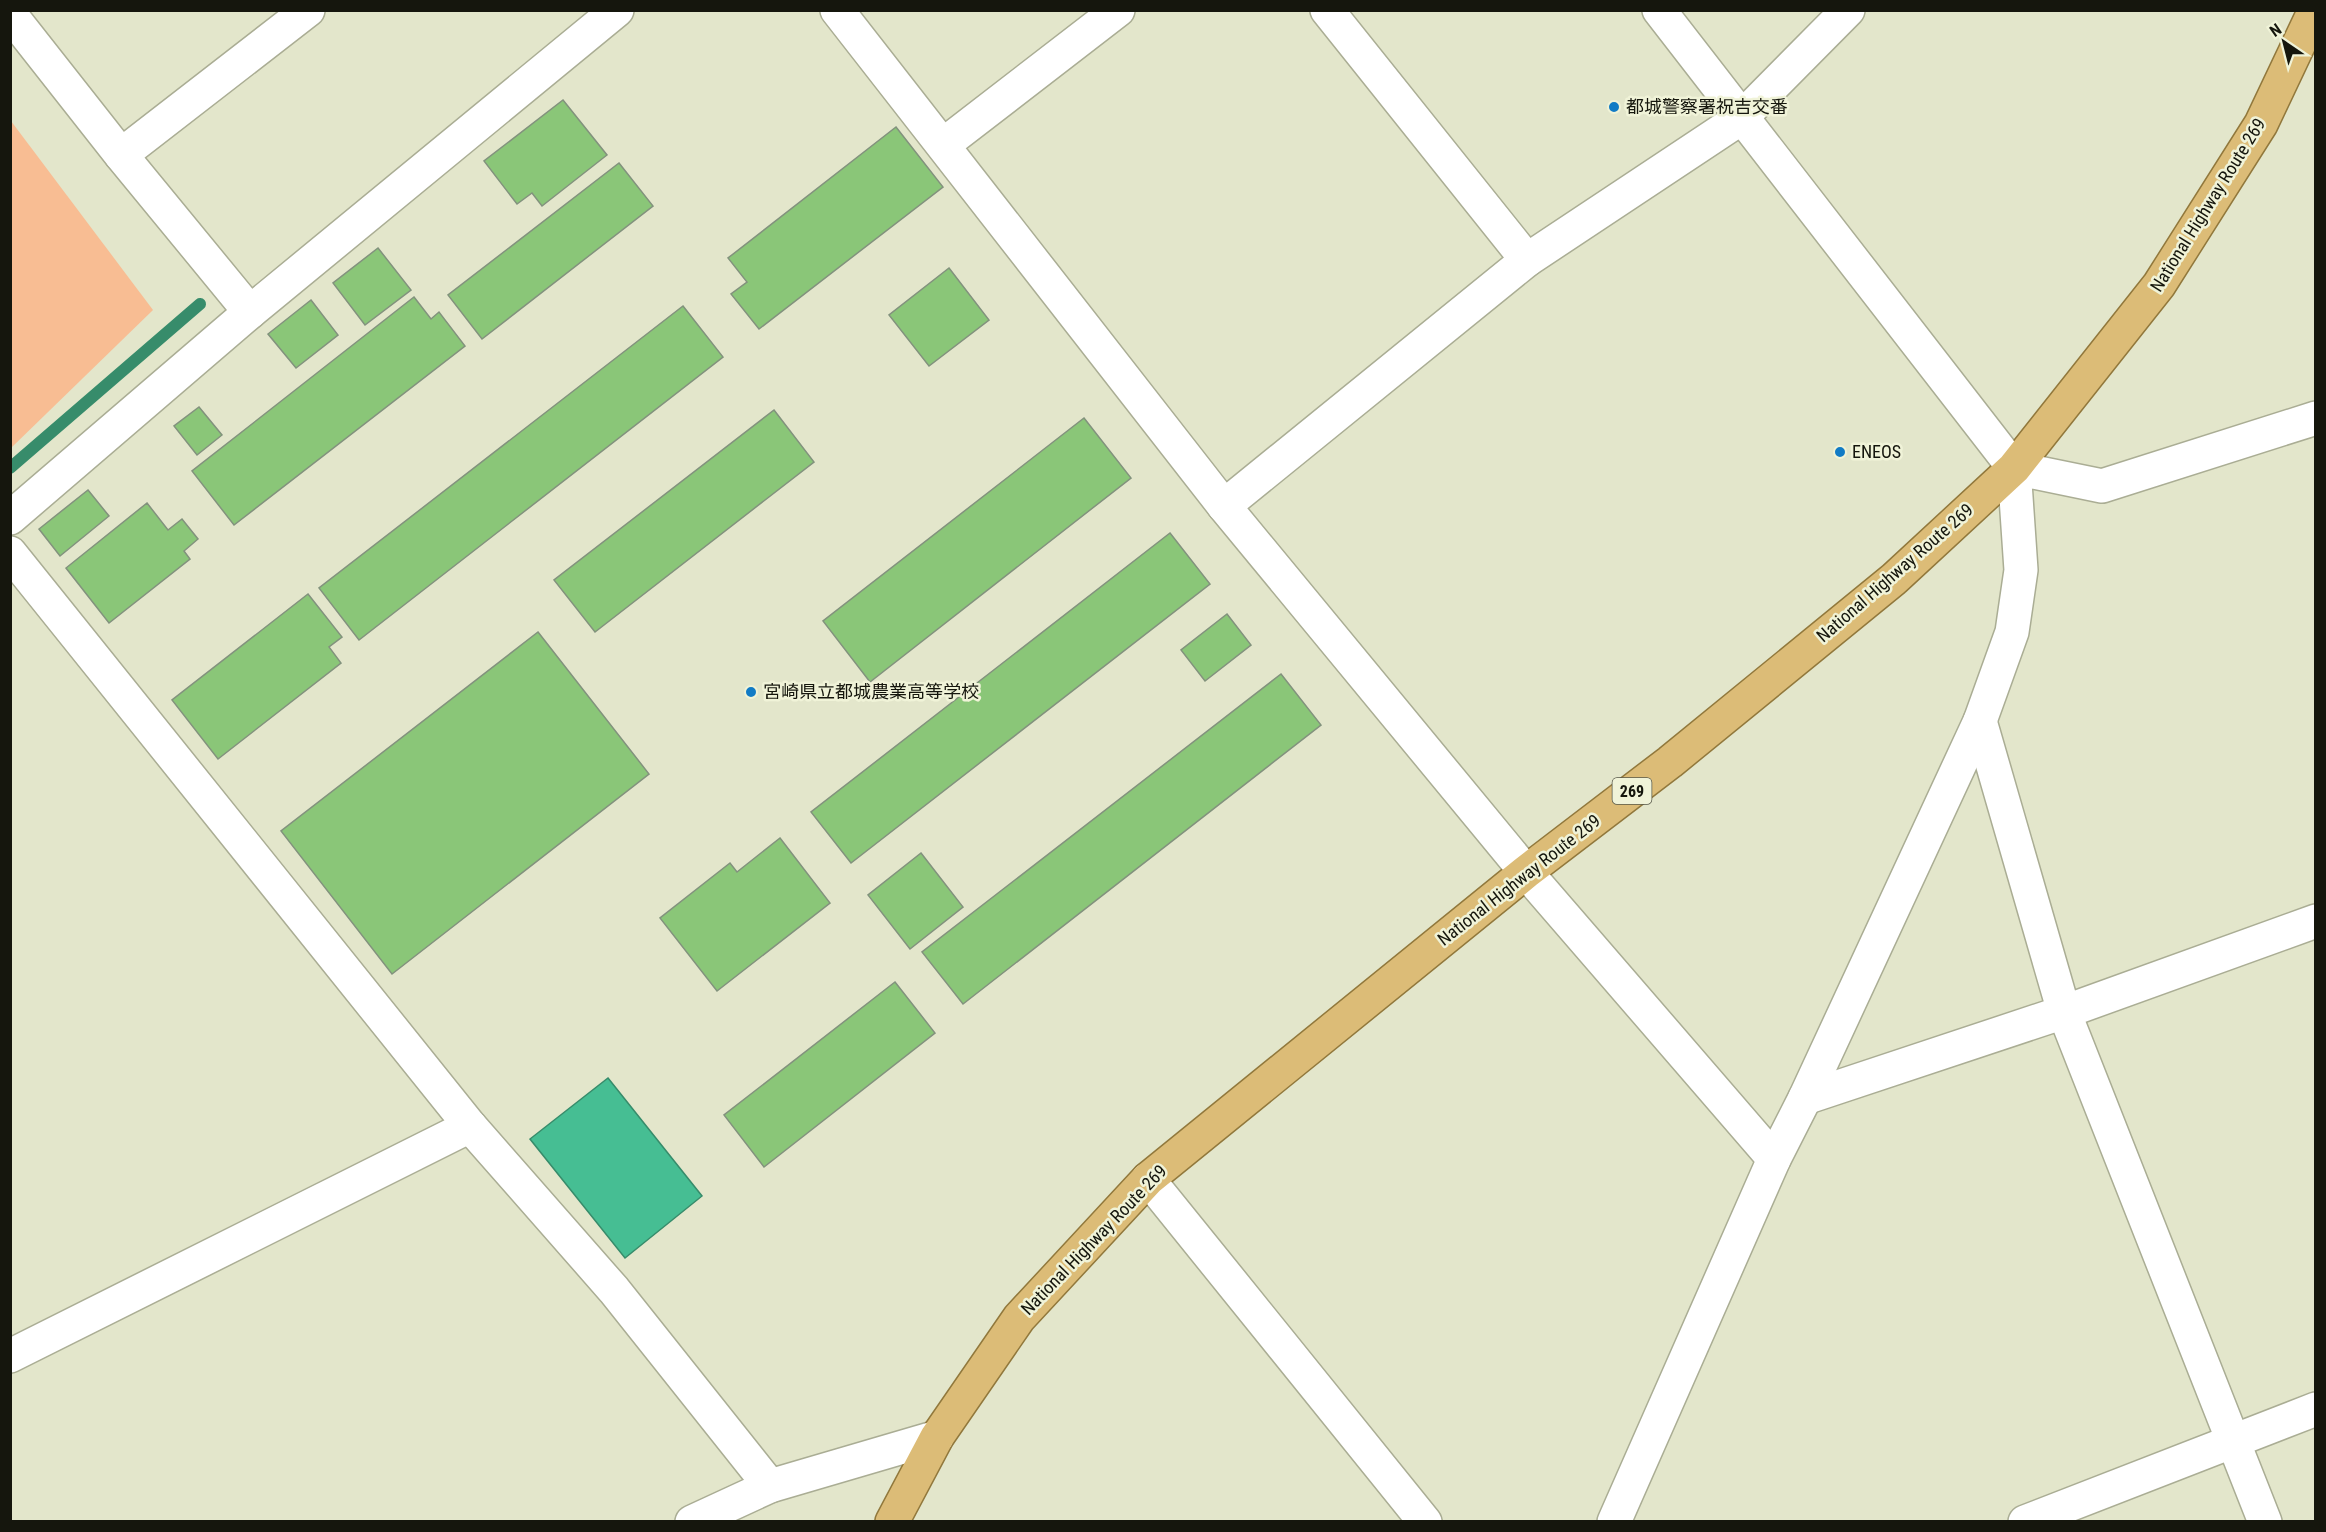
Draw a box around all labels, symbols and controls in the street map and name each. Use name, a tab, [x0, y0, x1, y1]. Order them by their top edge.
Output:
north arrow	[2254, 12, 2314, 72]
text: N	[2266, 20, 2285, 41]
place label: 都城警察署祝吉交番	[1626, 96, 1788, 117]
marker: 都城警察署祝吉交番	[1607, 100, 1621, 114]
street label: National Highway Route 269	[2146, 114, 2270, 295]
place label: ENEOS	[1852, 441, 1901, 462]
marker: ENEOS	[1833, 445, 1847, 459]
street label: National Highway Route 269	[1812, 499, 1977, 646]
place label: 宮崎県立都城農業高等学校	[763, 681, 979, 702]
marker: 宮崎県立都城農業高等学校	[744, 685, 758, 699]
road number: 269	[1612, 778, 1652, 804]
street label: National Highway Route 269	[1433, 810, 1604, 950]
street label: National Highway Route 269	[1016, 1160, 1171, 1319]

